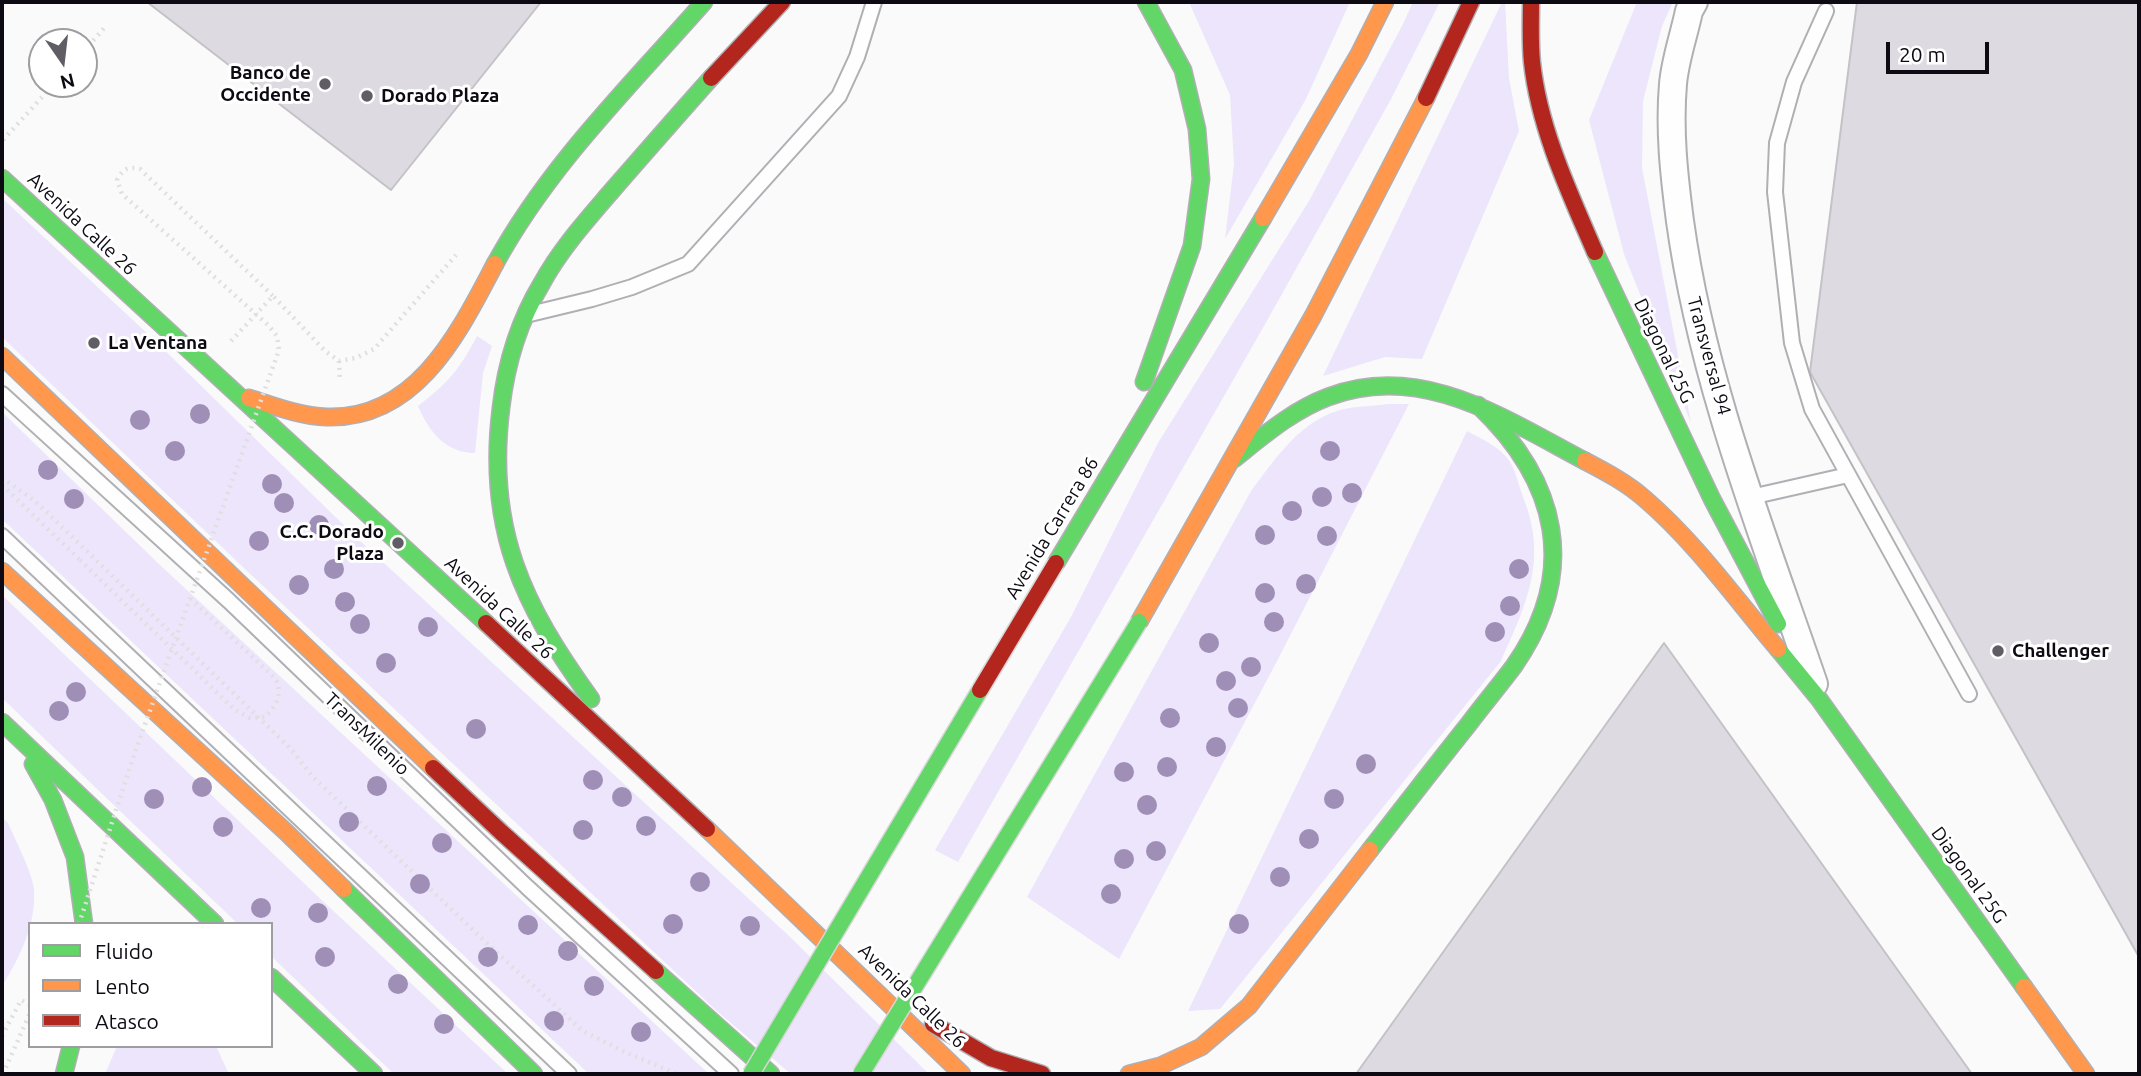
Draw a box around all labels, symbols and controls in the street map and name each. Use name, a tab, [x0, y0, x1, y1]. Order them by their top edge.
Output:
north arrow	[28, 28, 98, 98]
scale bar	[1889, 28, 1992, 72]
text: 20 m	[1899, 42, 1946, 66]
place label: Banco de Occidente	[220, 62, 311, 106]
text: N	[58, 69, 77, 94]
marker: Banco de Occidente	[317, 76, 333, 92]
place label: Dorado Plaza	[381, 85, 499, 107]
marker: Dorado Plaza	[359, 88, 375, 104]
street label: Avenida Calle 26	[23, 168, 141, 280]
street label: Transversal 94	[1682, 294, 1736, 418]
street label: Diagonal 25G	[1629, 295, 1699, 407]
place label: La Ventana	[108, 332, 207, 354]
marker: La Ventana	[86, 335, 102, 351]
street label: Avenida Carrera 86	[1001, 453, 1103, 603]
place label: C.C. Dorado Plaza	[280, 521, 384, 565]
marker: C.C. Dorado Plaza	[390, 535, 406, 551]
street label: Avenida Calle 26	[440, 552, 558, 664]
place label: Challenger	[2012, 640, 2109, 662]
marker: Challenger	[1990, 643, 2006, 659]
street label: TransMilenio	[320, 688, 414, 780]
street label: Diagonal 25G	[1926, 822, 2012, 928]
legend	[28, 922, 273, 1048]
text: Fluido	[95, 939, 153, 963]
street label: Avenida Calle 26	[854, 939, 970, 1053]
text: Lento	[95, 974, 150, 998]
text: Atasco	[95, 1009, 159, 1033]

